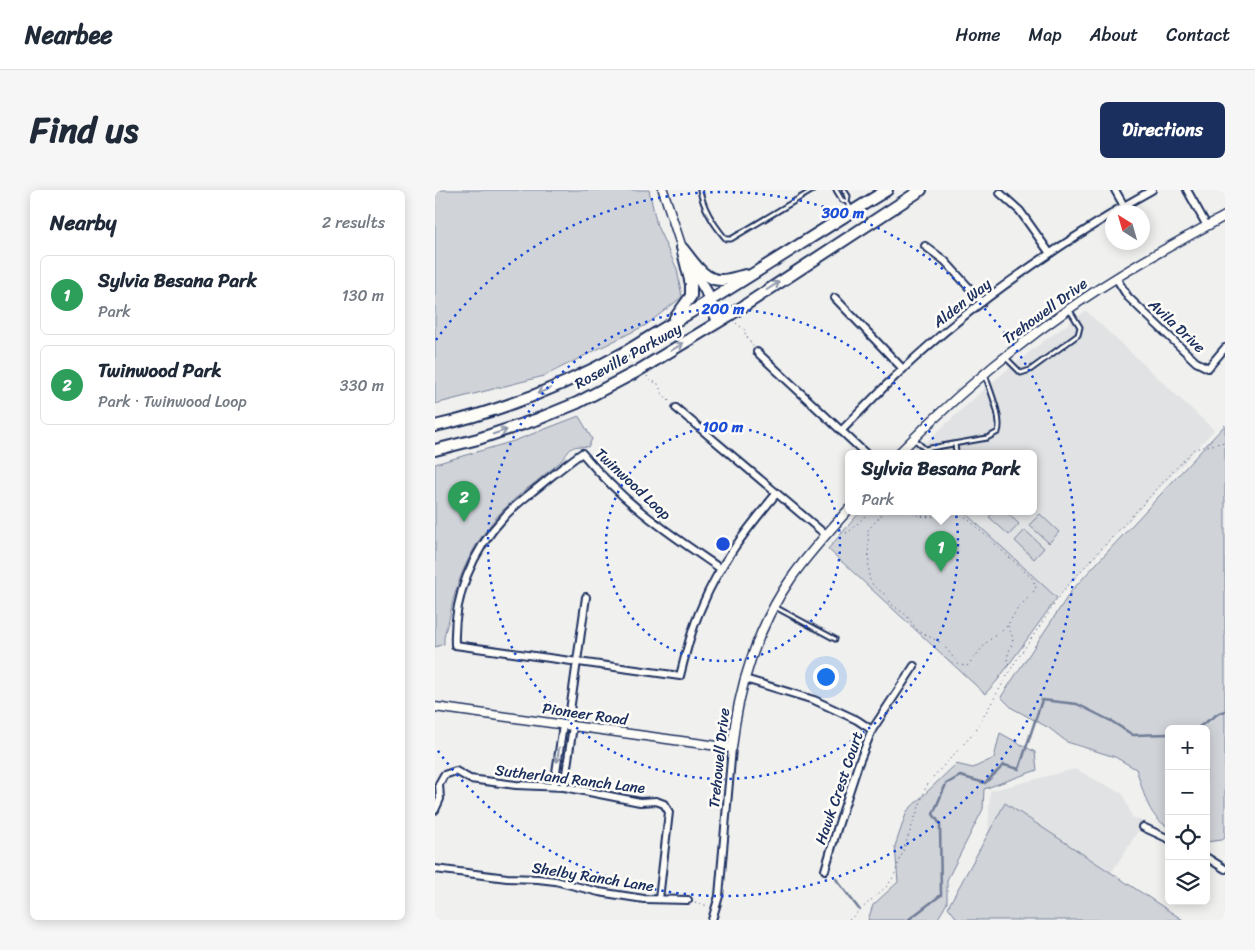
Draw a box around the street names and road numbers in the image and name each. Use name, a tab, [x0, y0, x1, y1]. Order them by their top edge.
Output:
street label: Alden Way	[926, 271, 997, 335]
street label: Trehowell Drive	[997, 271, 1093, 351]
street label: Avila Drive	[1142, 292, 1212, 360]
street label: Roseville Parkway	[570, 316, 687, 396]
street label: Twinwood Loop	[589, 441, 677, 527]
street label: Pioneer Road	[541, 695, 631, 733]
street label: Trehowell Drive	[701, 706, 737, 809]
street label: Hawk Crest Court	[807, 728, 871, 848]
street label: Sutherland Ranch Lane	[493, 757, 647, 801]
street label: Shelby Ranch Lane	[530, 855, 656, 900]

